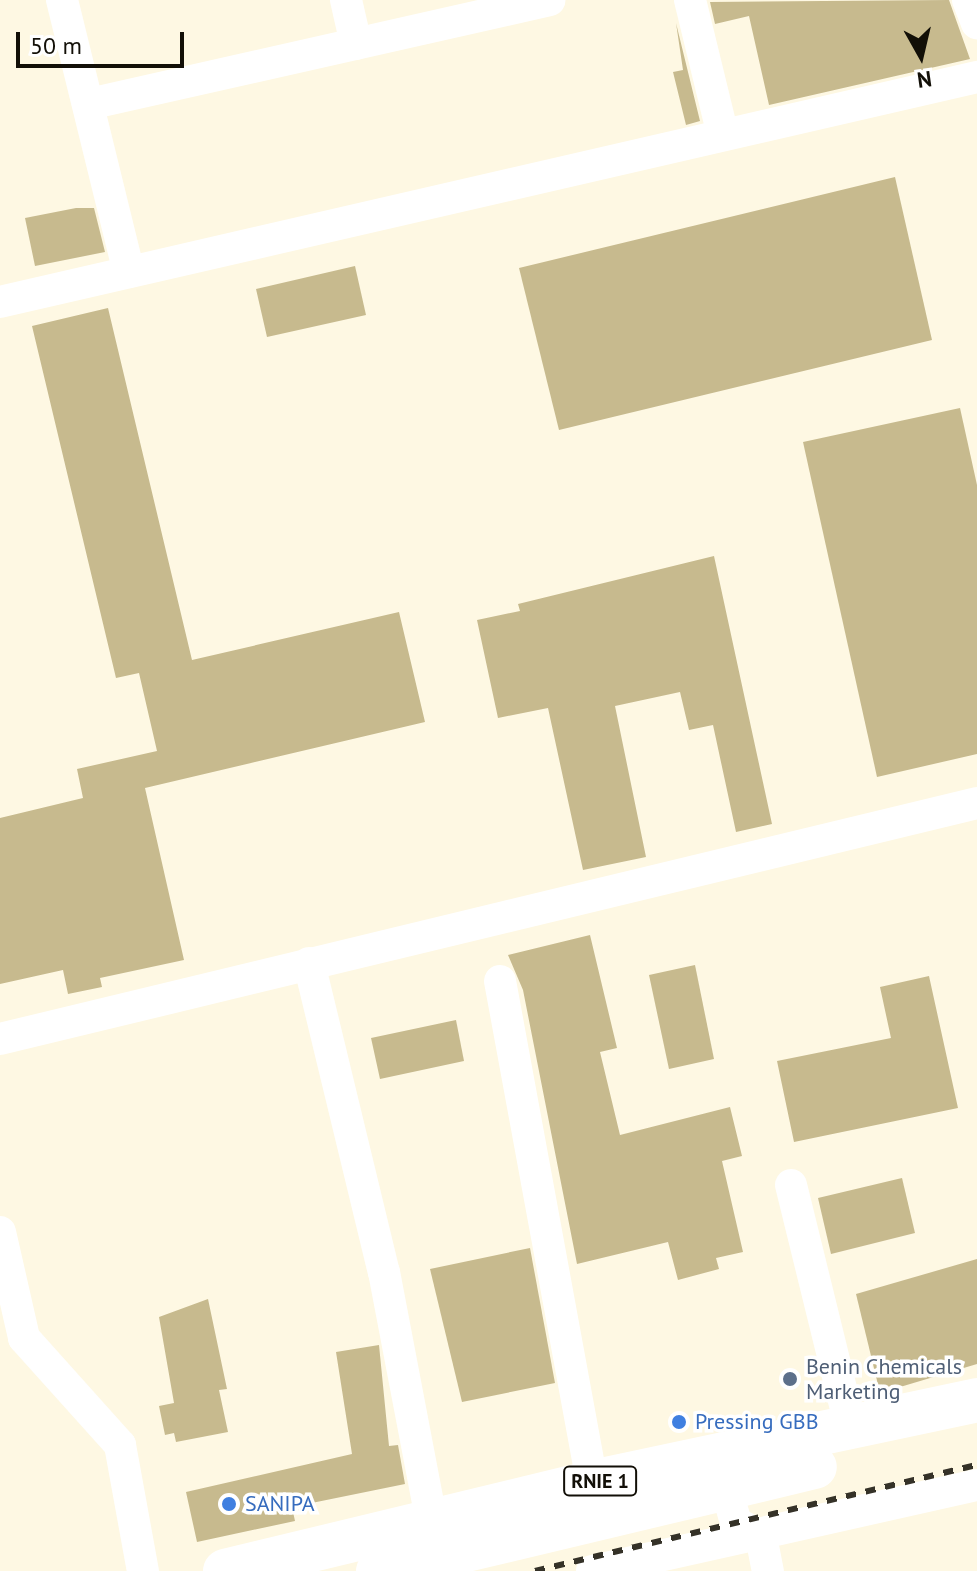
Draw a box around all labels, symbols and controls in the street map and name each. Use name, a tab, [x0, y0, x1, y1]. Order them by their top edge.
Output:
scale bar	[20, 16, 188, 66]
north arrow	[881, 16, 961, 96]
text: 50 m	[30, 30, 82, 61]
text: N	[915, 65, 933, 95]
place label: Benin Chemicals Marketing	[806, 1353, 962, 1404]
marker: Benin Chemicals Marketing	[781, 1370, 799, 1388]
place label: Pressing GBB	[695, 1409, 818, 1435]
marker: Pressing GBB	[670, 1413, 688, 1431]
road number: RNIE 1	[562, 1465, 638, 1497]
place label: SANIPA	[245, 1491, 315, 1517]
marker: SANIPA	[220, 1495, 238, 1513]

